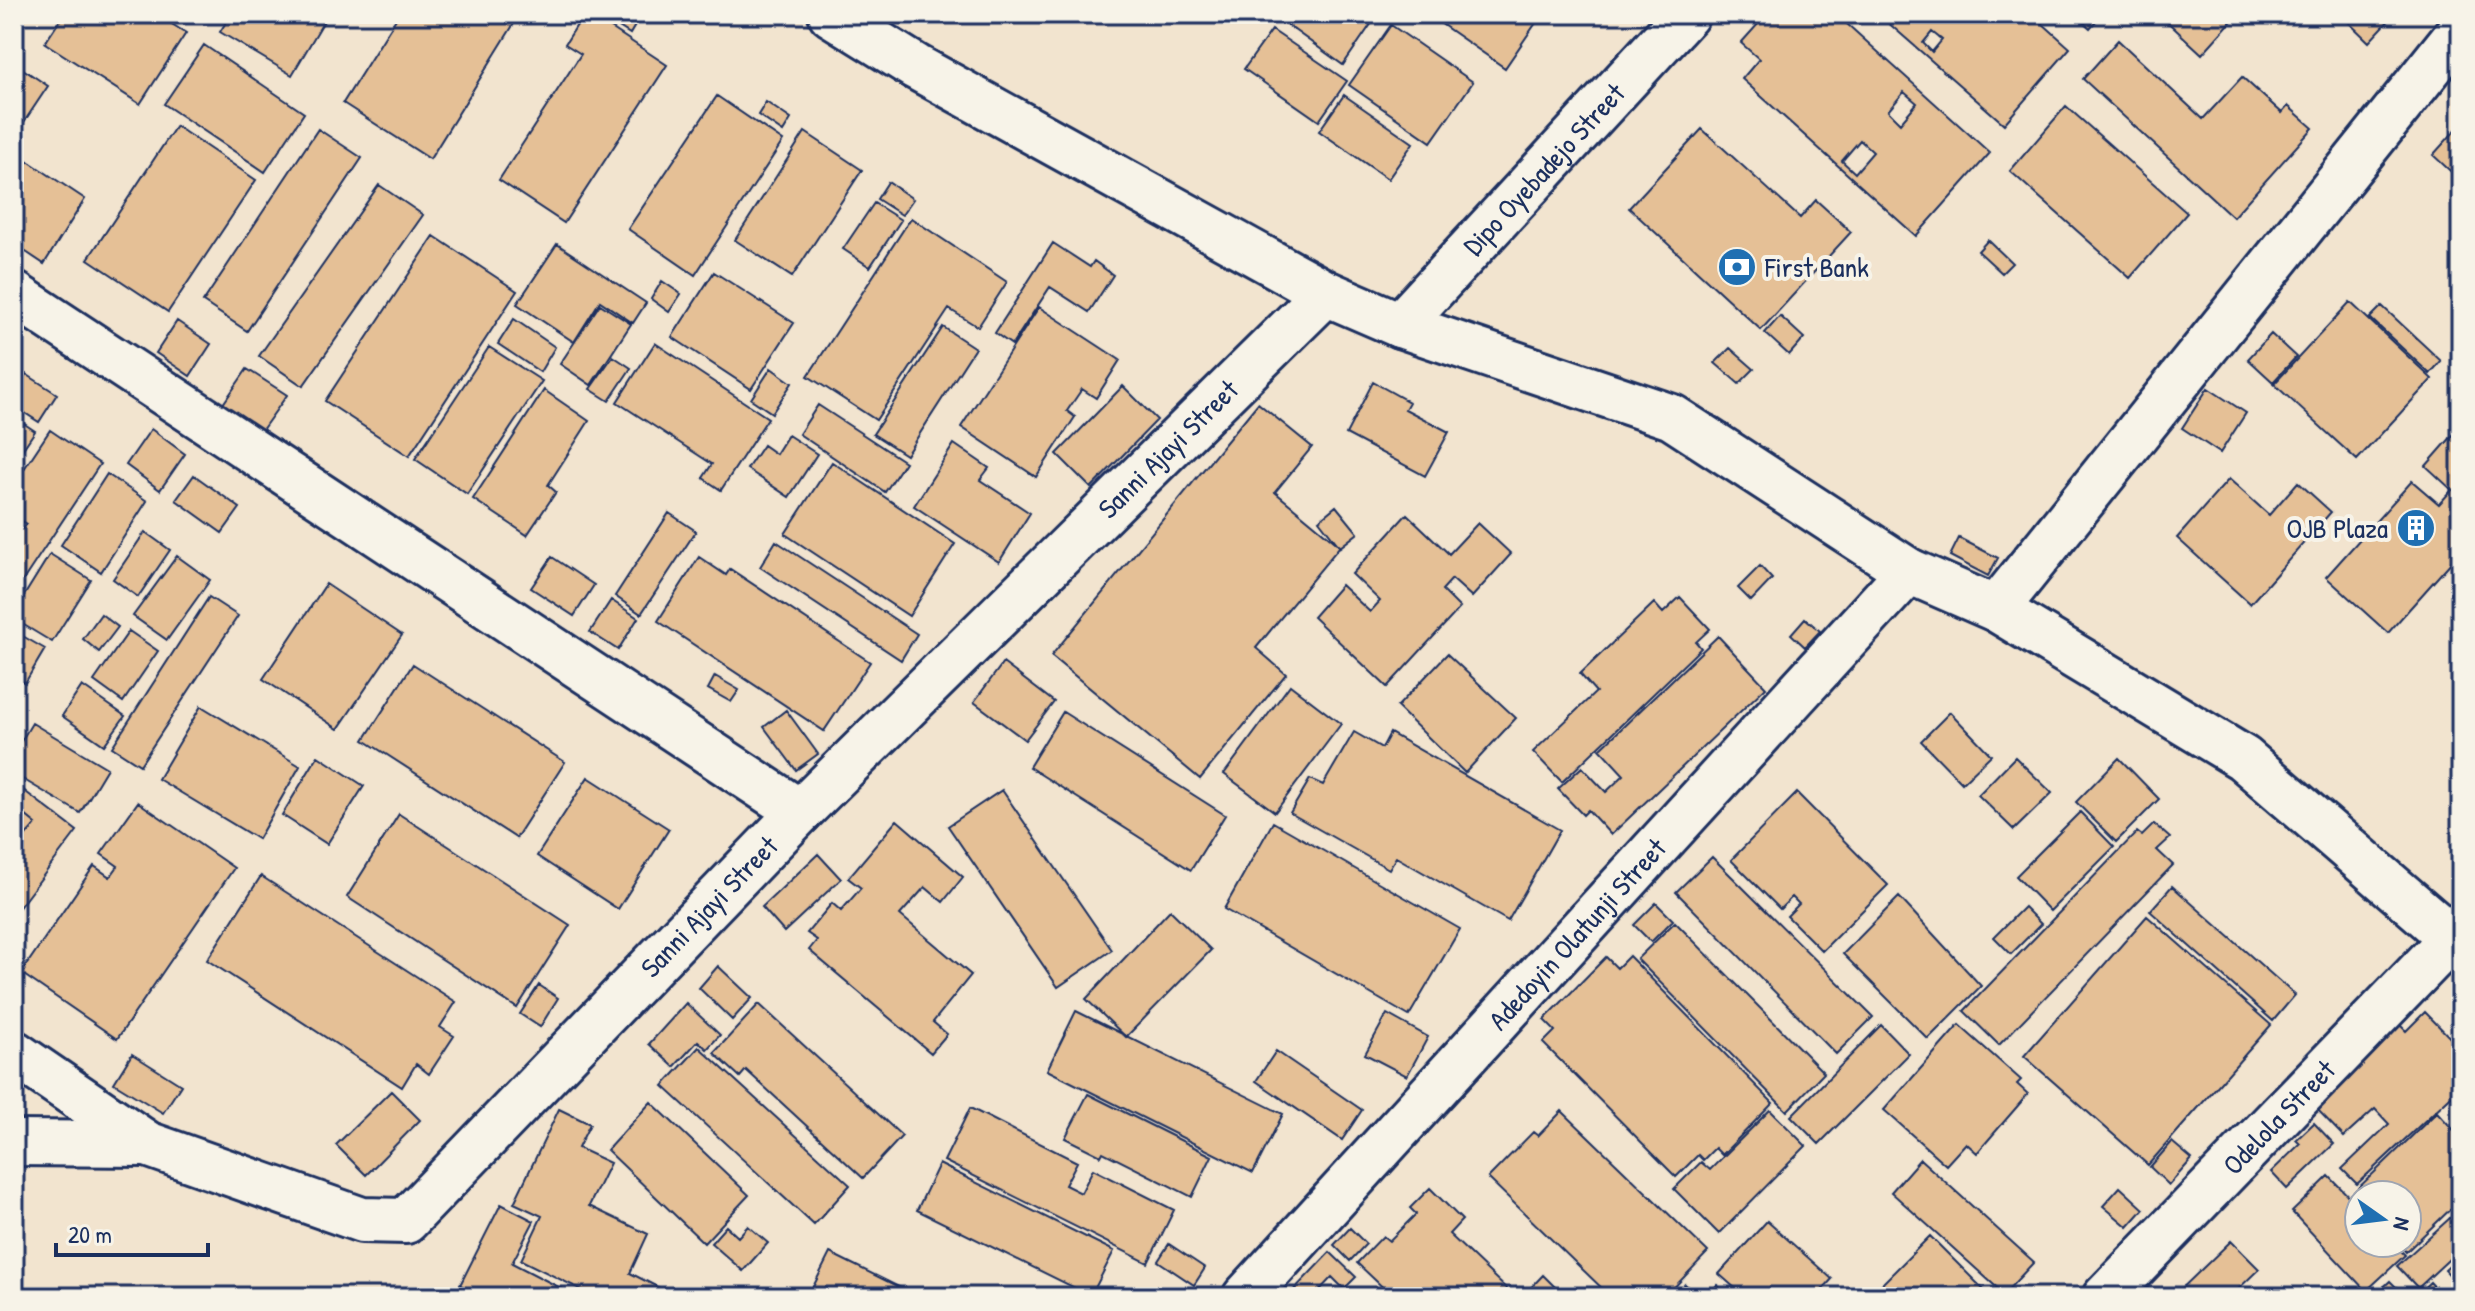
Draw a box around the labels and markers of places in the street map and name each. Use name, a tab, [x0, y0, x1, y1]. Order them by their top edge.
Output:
bank icon: First Bank	[1716, 246, 1758, 288]
place label: First Bank	[1764, 248, 1869, 286]
building icon: OJB Plaza	[2395, 507, 2437, 549]
place label: OJB Plaza	[2287, 509, 2388, 547]

